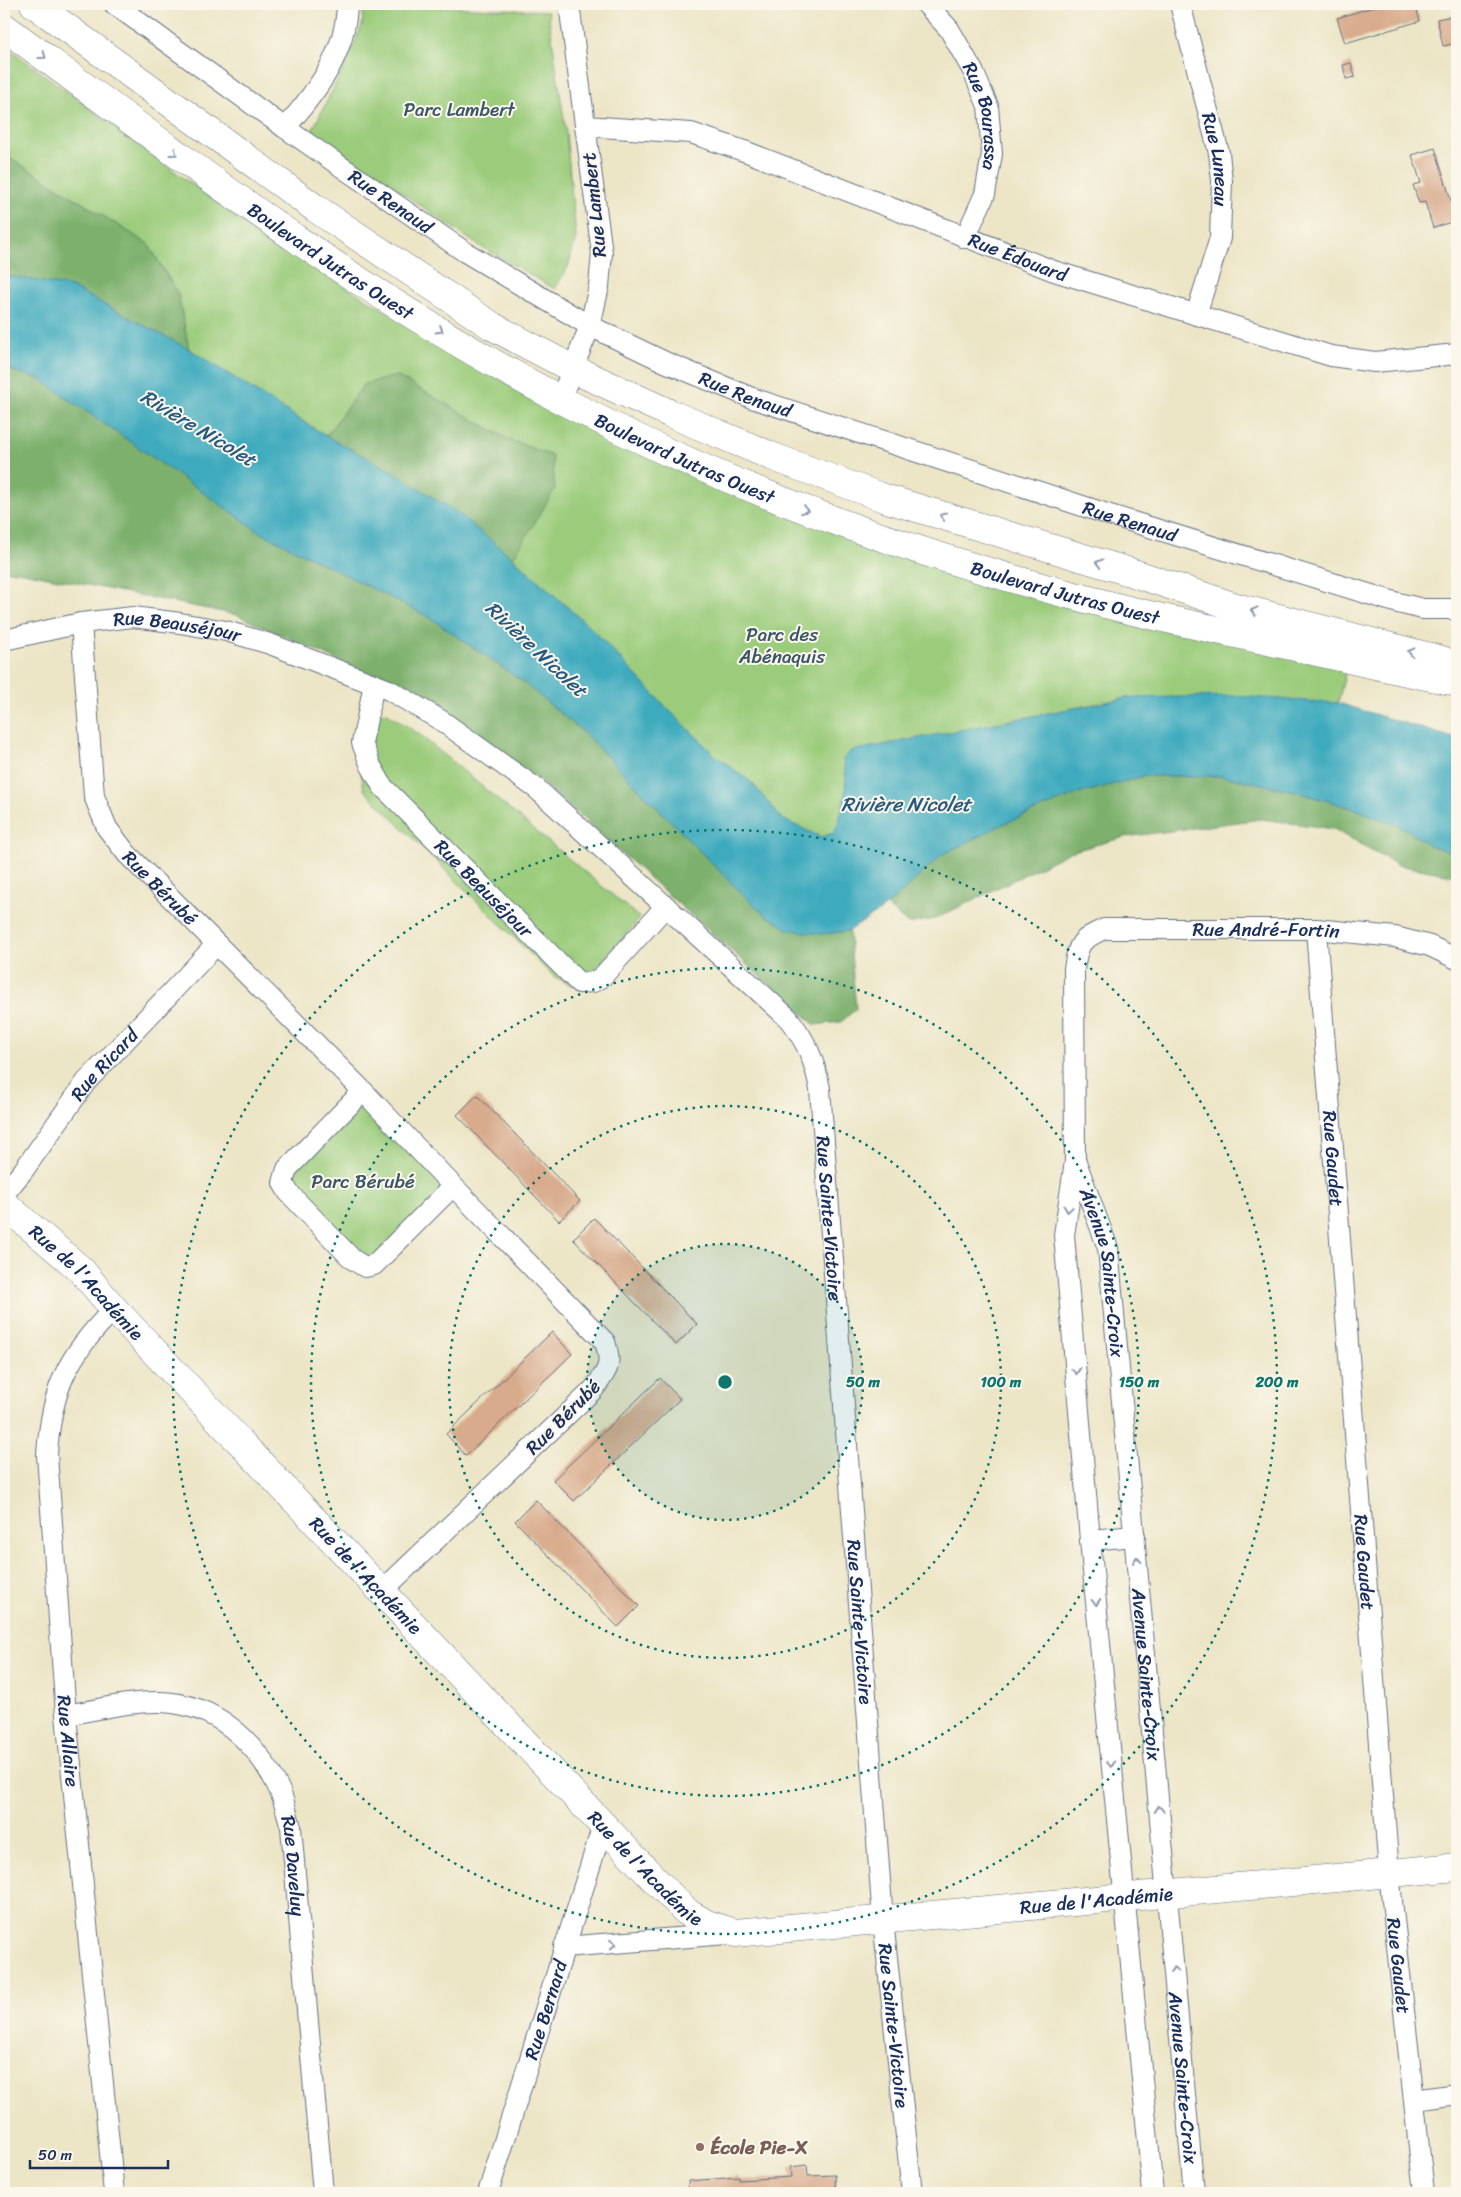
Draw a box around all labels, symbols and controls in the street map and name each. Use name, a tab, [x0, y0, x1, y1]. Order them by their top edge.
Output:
one-way arrow	[37, 50, 47, 59]
street label: Rue Bourassa	[954, 55, 1008, 173]
park label: Parc Lambert	[403, 93, 516, 126]
street label: Rue Luneau	[1192, 109, 1239, 207]
one-way arrow	[168, 147, 178, 156]
street label: Rue Lambert	[572, 151, 616, 259]
street label: Rue Renaud	[342, 160, 441, 243]
street label: Boulevard Jutras Ouest	[240, 193, 422, 329]
street label: Rue Édouard	[964, 223, 1074, 291]
one-way arrow	[434, 324, 443, 334]
street label: Rue Renaud	[694, 361, 797, 427]
water label: Rivière Nicolet	[134, 380, 264, 477]
street label: Boulevard Jutras Ouest	[589, 403, 781, 513]
street label: Rue Renaud	[1079, 491, 1182, 551]
one-way arrow	[800, 504, 809, 514]
one-way arrow	[939, 512, 948, 522]
street label: Boulevard Jutras Ouest	[967, 551, 1164, 634]
one-way arrow	[1095, 558, 1103, 568]
water label: Rivière Nicolet	[477, 592, 597, 707]
street label: Rue Beauséjour	[111, 600, 247, 652]
one-way arrow	[1250, 607, 1258, 617]
park label: Parc des Abénaquis	[738, 618, 825, 673]
one-way arrow	[1407, 647, 1416, 658]
water label: Rivière Nicolet	[841, 787, 973, 822]
street label: Rue Beauséjour	[427, 831, 542, 946]
street label: Rue Bérubé	[115, 842, 206, 933]
street label: Rue André-Fortin	[1193, 913, 1341, 948]
street label: Rue Ricard	[61, 1018, 148, 1108]
street label: Rue Gaudet	[1314, 1109, 1354, 1208]
street label: Rue Sainte-Victoire	[807, 1134, 852, 1302]
park label: Parc Bérubé	[311, 1165, 415, 1198]
street label: Avenue Sainte-Croix	[1070, 1182, 1134, 1359]
one-way arrow	[1063, 1205, 1074, 1213]
street label: Rue de l'Académie	[22, 1216, 152, 1348]
one-way arrow	[1070, 1367, 1081, 1375]
text: 50 m	[846, 1369, 881, 1395]
text: 100 m	[981, 1369, 1022, 1395]
text: 150 m	[1119, 1369, 1160, 1395]
text: 200 m	[1254, 1369, 1299, 1395]
street label: Rue Bérubé	[517, 1371, 609, 1463]
centre of rings	[716, 1373, 734, 1391]
street label: Rue de l'Académie	[301, 1508, 431, 1642]
street label: Rue Gaudet	[1345, 1513, 1385, 1611]
street label: Rue Sainte-Victoire	[838, 1538, 883, 1706]
one-way arrow	[1132, 1555, 1143, 1563]
street label: Avenue Sainte-Croix	[1122, 1586, 1171, 1763]
one-way arrow	[1090, 1598, 1101, 1606]
street label: Rue Allaire	[48, 1694, 90, 1789]
one-way arrow	[1105, 1760, 1116, 1768]
street label: Rue de l'Académie	[580, 1802, 709, 1935]
one-way arrow	[1154, 1804, 1165, 1812]
street label: Rue Daveluy	[272, 1811, 315, 1918]
street label: Rue de l'Académie	[1018, 1877, 1174, 1923]
street label: Rue Gaudet	[1378, 1916, 1421, 2015]
one-way arrow	[609, 1938, 617, 1949]
street label: Rue Sainte-Victoire	[869, 1942, 919, 2110]
street label: Rue Bernard	[514, 1954, 577, 2064]
one-way arrow	[1168, 1966, 1179, 1974]
street label: Avenue Sainte-Croix	[1159, 1989, 1208, 2166]
place label: École Pie-X	[710, 2131, 808, 2164]
scale bar	[30, 2137, 168, 2169]
marker: École Pie-X	[694, 2141, 706, 2153]
text: 50 m	[38, 2142, 73, 2168]

